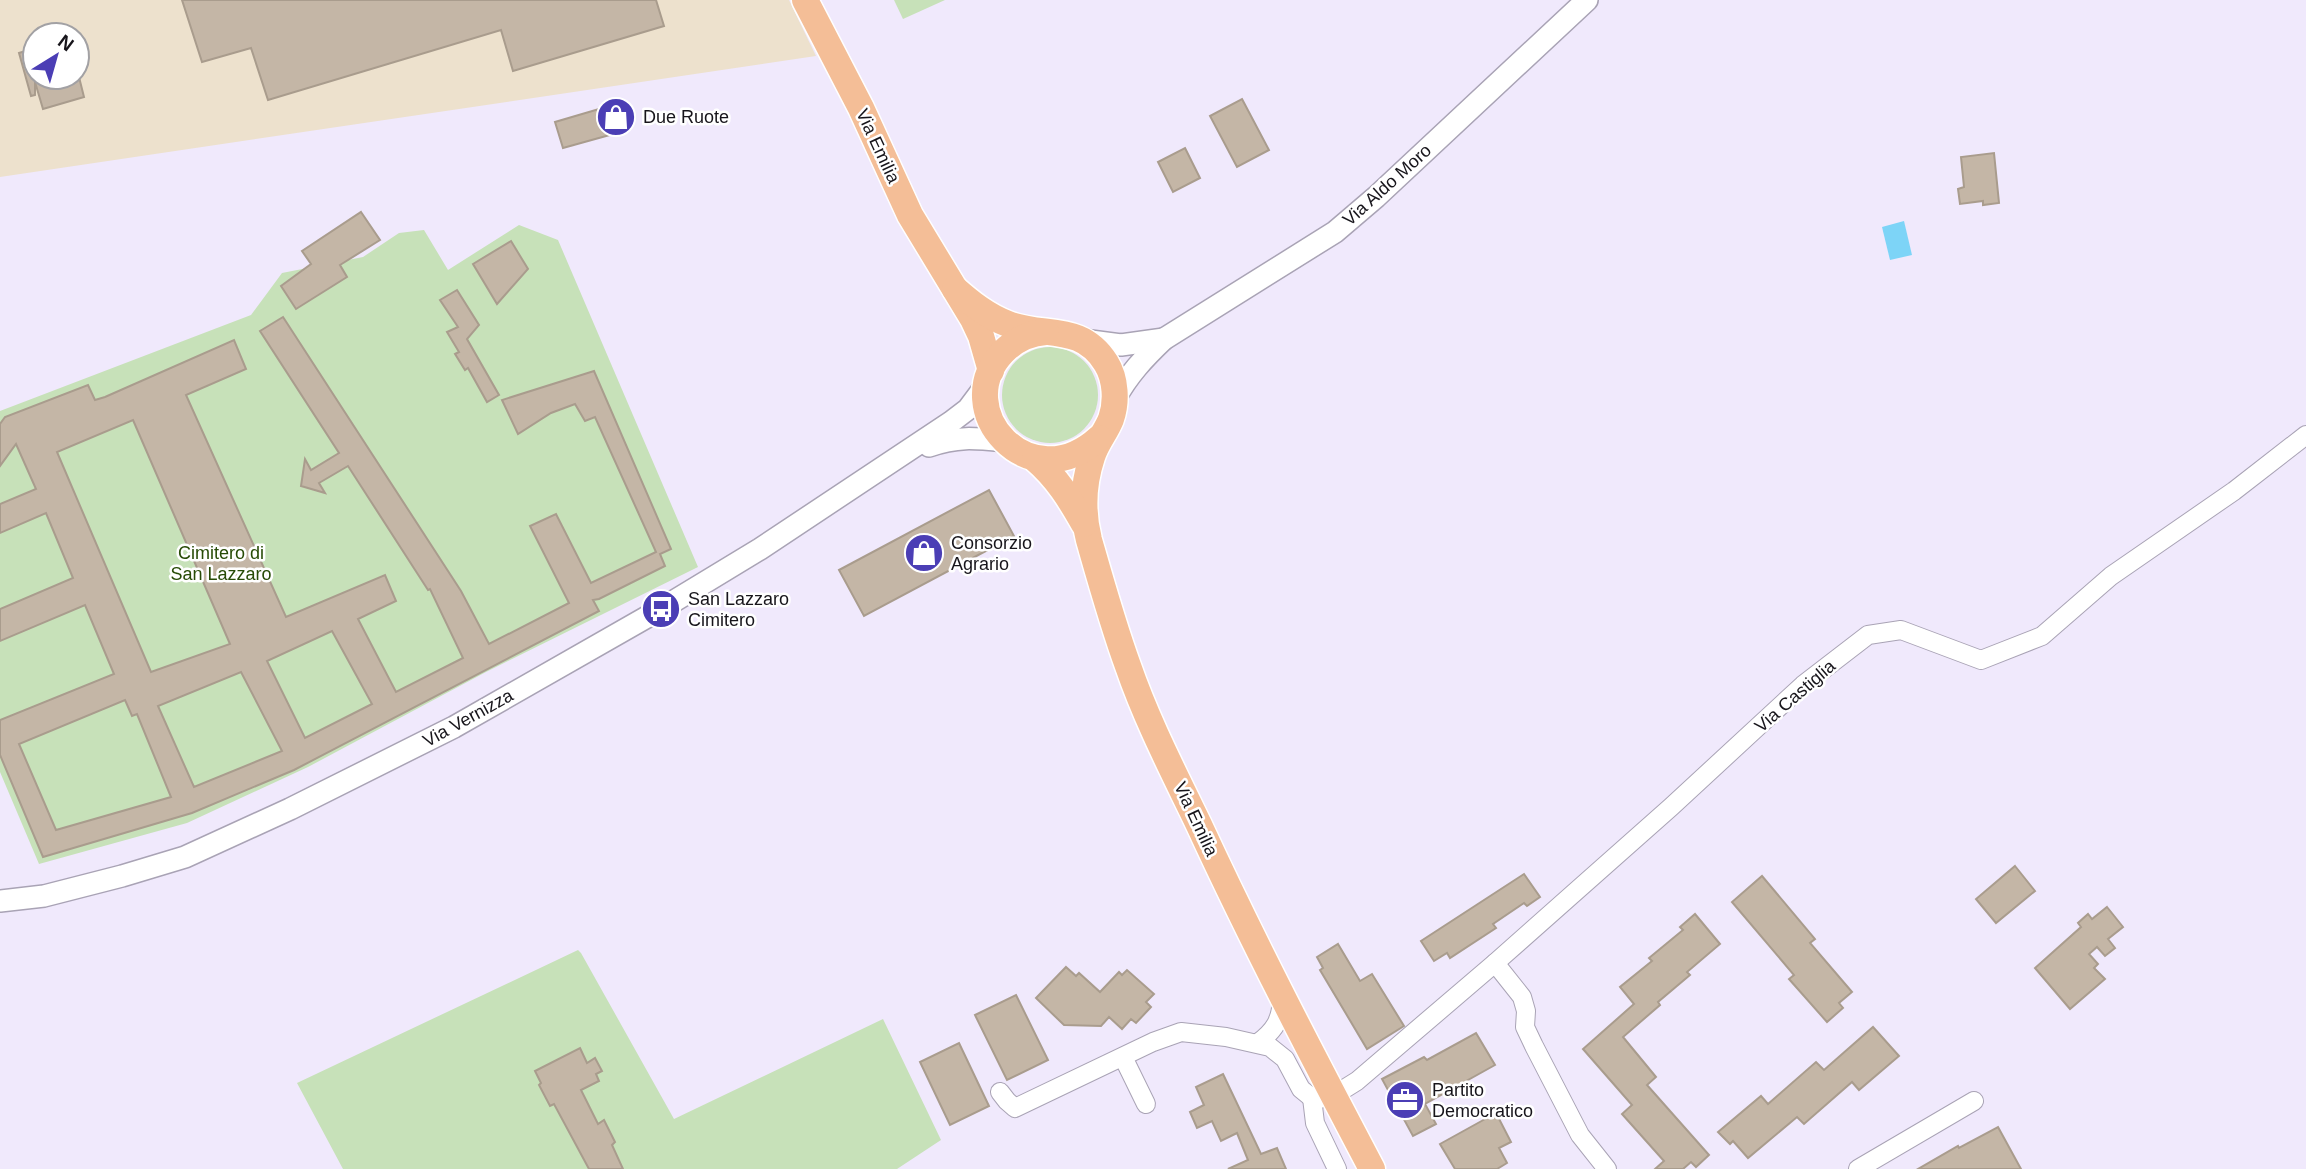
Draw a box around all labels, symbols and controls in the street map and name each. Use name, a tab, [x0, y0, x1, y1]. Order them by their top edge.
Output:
north arrow	[21, 21, 91, 91]
text: N	[54, 30, 78, 55]
shop icon: Due Ruote	[595, 96, 637, 138]
street label: Via Emilia	[852, 106, 904, 187]
place label: Due Ruote	[643, 107, 729, 127]
street label: Via Aldo Moro	[1339, 140, 1435, 230]
shop icon: Consorzio Agrario	[903, 532, 945, 574]
place label: Consorzio Agrario	[951, 533, 1032, 574]
park label: Cimitero di San Lazzaro	[170, 543, 272, 584]
bus stop icon: San Lazzaro Cimitero	[640, 588, 682, 630]
place label: San Lazzaro Cimitero	[688, 589, 789, 630]
street label: Via Castiglia	[1751, 655, 1840, 736]
street label: Via Vernizza	[420, 685, 517, 751]
street label: Via Emilia	[1170, 779, 1222, 860]
office icon: Partito Democratico	[1384, 1079, 1426, 1121]
place label: Partito Democratico	[1432, 1080, 1533, 1121]

